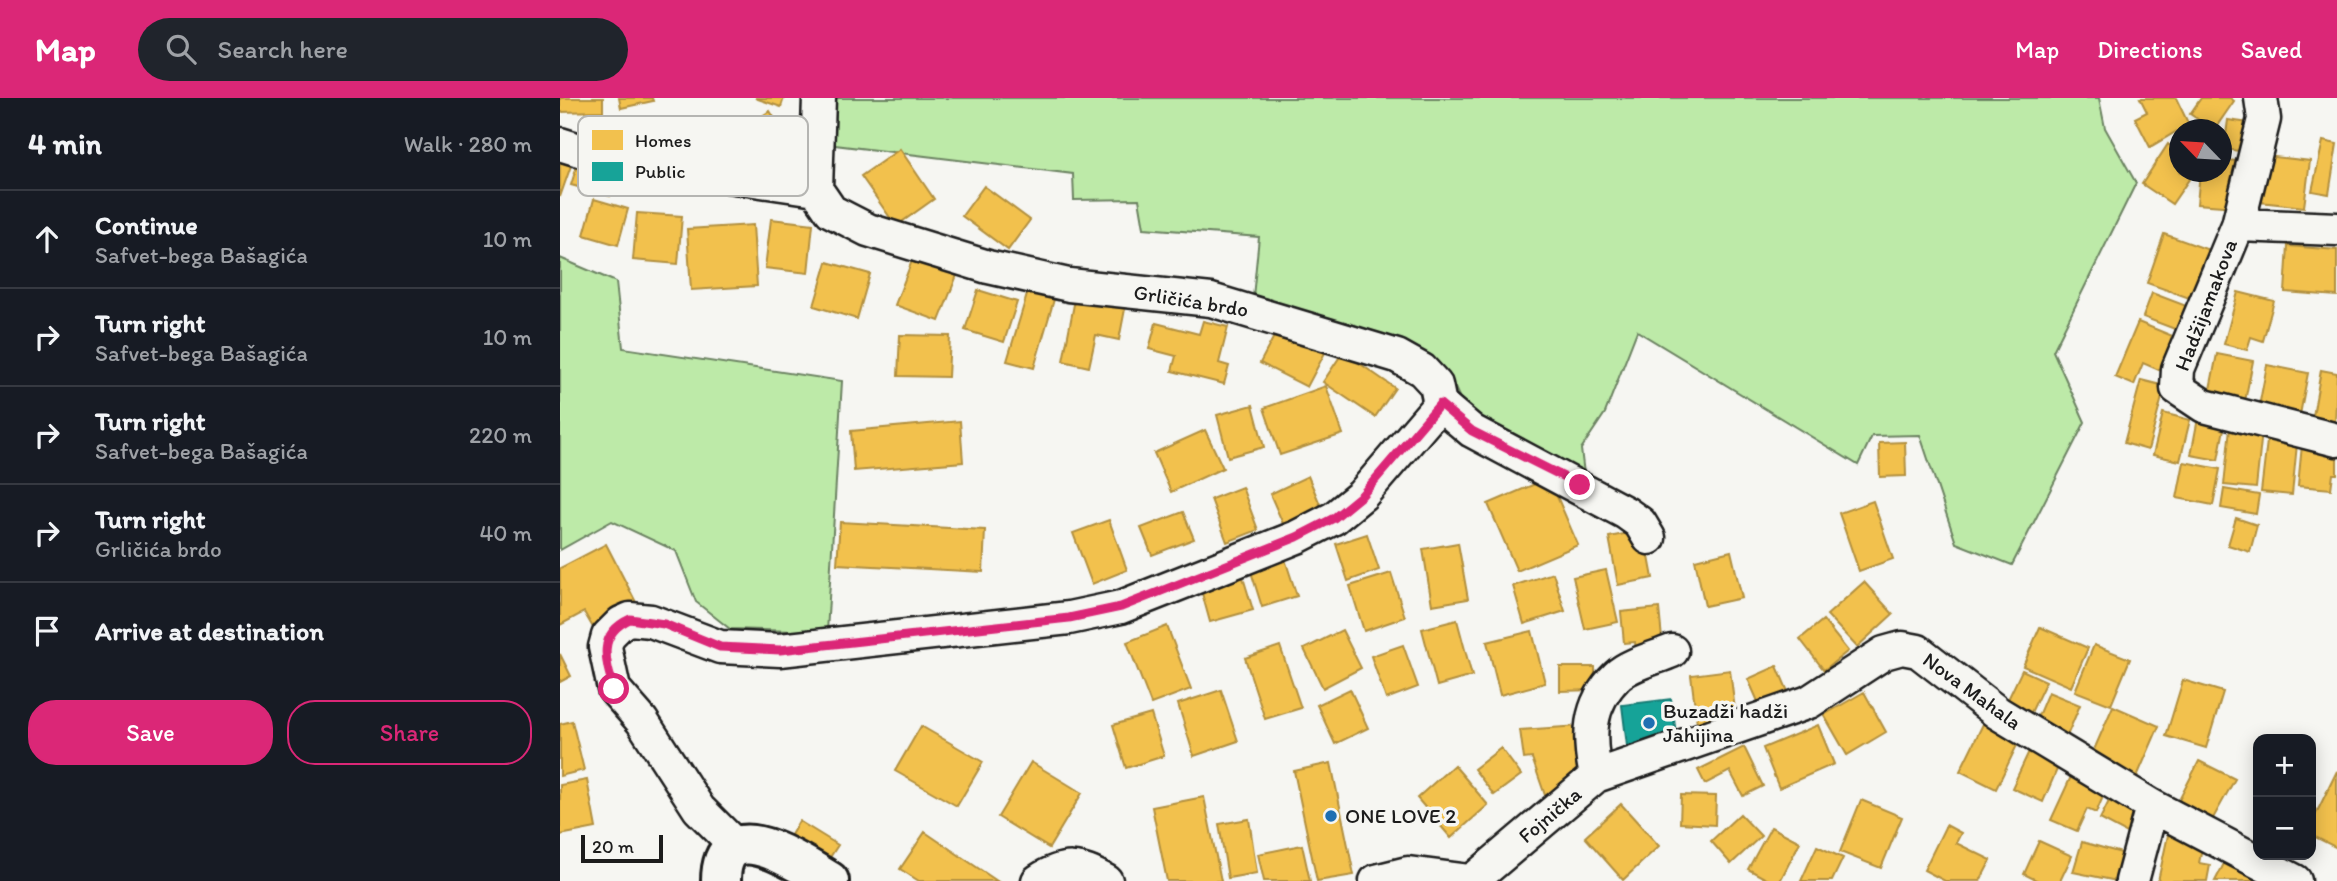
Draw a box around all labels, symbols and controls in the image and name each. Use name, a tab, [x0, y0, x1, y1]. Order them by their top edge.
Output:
search box	[138, 18, 628, 81]
text: Map	[35, 30, 96, 69]
icon: search	[162, 30, 200, 68]
text: Search here	[218, 33, 348, 65]
text: Map	[2015, 35, 2059, 64]
text: Directions	[2097, 35, 2203, 64]
text: Saved	[2241, 35, 2302, 64]
legend	[578, 116, 808, 196]
north arrow	[2169, 119, 2232, 182]
text: 4 min	[28, 125, 102, 162]
text: Homes	[635, 129, 691, 152]
text: Walk · 280 m	[404, 130, 532, 158]
text: Public	[635, 160, 685, 183]
text: Continue	[95, 209, 198, 241]
icon: ahead	[28, 220, 66, 258]
text: 10 m	[483, 225, 532, 253]
street label: Hadžijamakova	[2169, 235, 2242, 374]
text: Safvet-bega Bašagića	[95, 241, 308, 269]
street label: Grličića brdo	[1132, 279, 1250, 322]
text: Turn right	[95, 307, 206, 339]
icon: right	[28, 318, 66, 356]
text: 10 m	[483, 323, 532, 351]
text: Safvet-bega Bašagića	[95, 339, 308, 367]
text: Turn right	[95, 405, 206, 437]
icon: right	[28, 416, 66, 454]
text: 220 m	[469, 421, 532, 449]
text: Safvet-bega Bašagića	[95, 437, 308, 465]
route end	[1564, 469, 1595, 500]
text: Turn right	[95, 503, 206, 535]
icon: right	[28, 514, 66, 552]
text: 40 m	[479, 519, 532, 547]
text: Grličića brdo	[95, 535, 222, 563]
icon: arrive	[28, 612, 66, 650]
text: Arrive at destination	[95, 615, 324, 647]
street label: Nova Mahala	[1918, 647, 2026, 735]
route start	[598, 673, 629, 704]
place label: Buzadži hadži Jahijina	[1663, 698, 1788, 747]
button: Save	[28, 700, 273, 765]
button: Share	[287, 700, 532, 765]
marker: Buzadži hadži Jahijina	[1641, 715, 1657, 731]
map controls	[2253, 734, 2316, 860]
button: +	[2253, 734, 2316, 797]
street label: Fojnička	[1513, 781, 1586, 848]
button: −	[2253, 797, 2316, 860]
place label: ONE LOVE 2	[1345, 803, 1456, 828]
marker: ONE LOVE 2	[1323, 808, 1339, 824]
scale bar	[581, 832, 663, 864]
text: 20 m	[592, 835, 634, 858]

